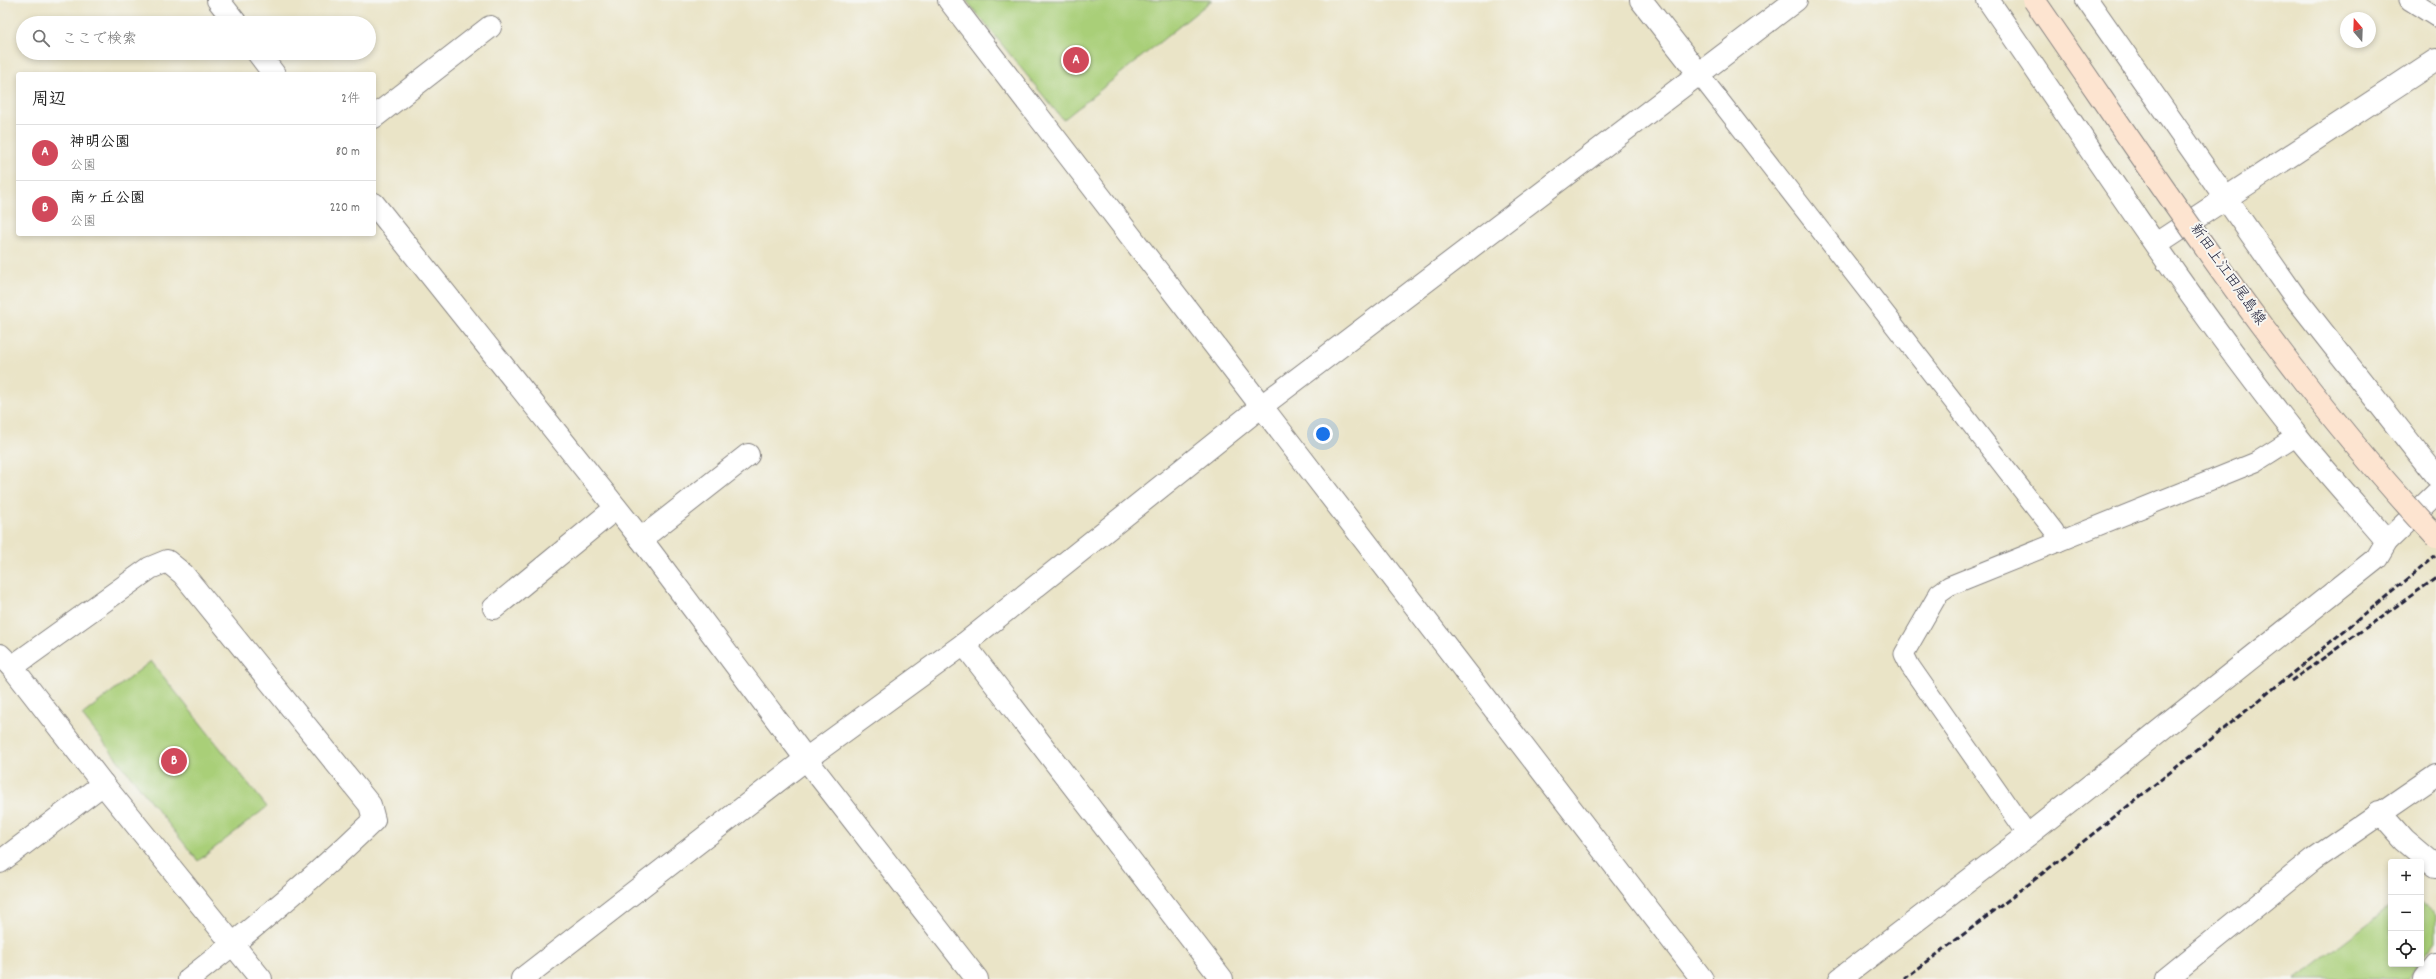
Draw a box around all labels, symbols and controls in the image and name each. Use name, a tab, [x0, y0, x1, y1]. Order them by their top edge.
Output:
north arrow	[2340, 12, 2376, 48]
search box	[16, 16, 376, 60]
icon: search	[30, 27, 52, 49]
text: ここで検索	[62, 29, 137, 51]
pin: A	[1063, 45, 1089, 75]
text: 周辺	[32, 89, 66, 113]
text: 2件	[341, 90, 360, 109]
text: 神明公園	[70, 132, 130, 154]
text: A	[41, 143, 49, 162]
text: 80 m	[336, 143, 360, 162]
text: 公園	[70, 157, 96, 176]
text: 南ヶ丘公園	[70, 188, 145, 210]
text: B	[42, 199, 48, 218]
text: 220 m	[330, 199, 360, 218]
text: 公園	[70, 213, 96, 232]
street label: 新田上江田尾島線	[2184, 220, 2270, 330]
your location	[1313, 424, 1333, 444]
pin: B	[161, 746, 187, 776]
map controls	[2388, 859, 2424, 967]
button: +	[2388, 859, 2424, 895]
button: −	[2388, 895, 2424, 931]
button: locate	[2388, 931, 2424, 967]

